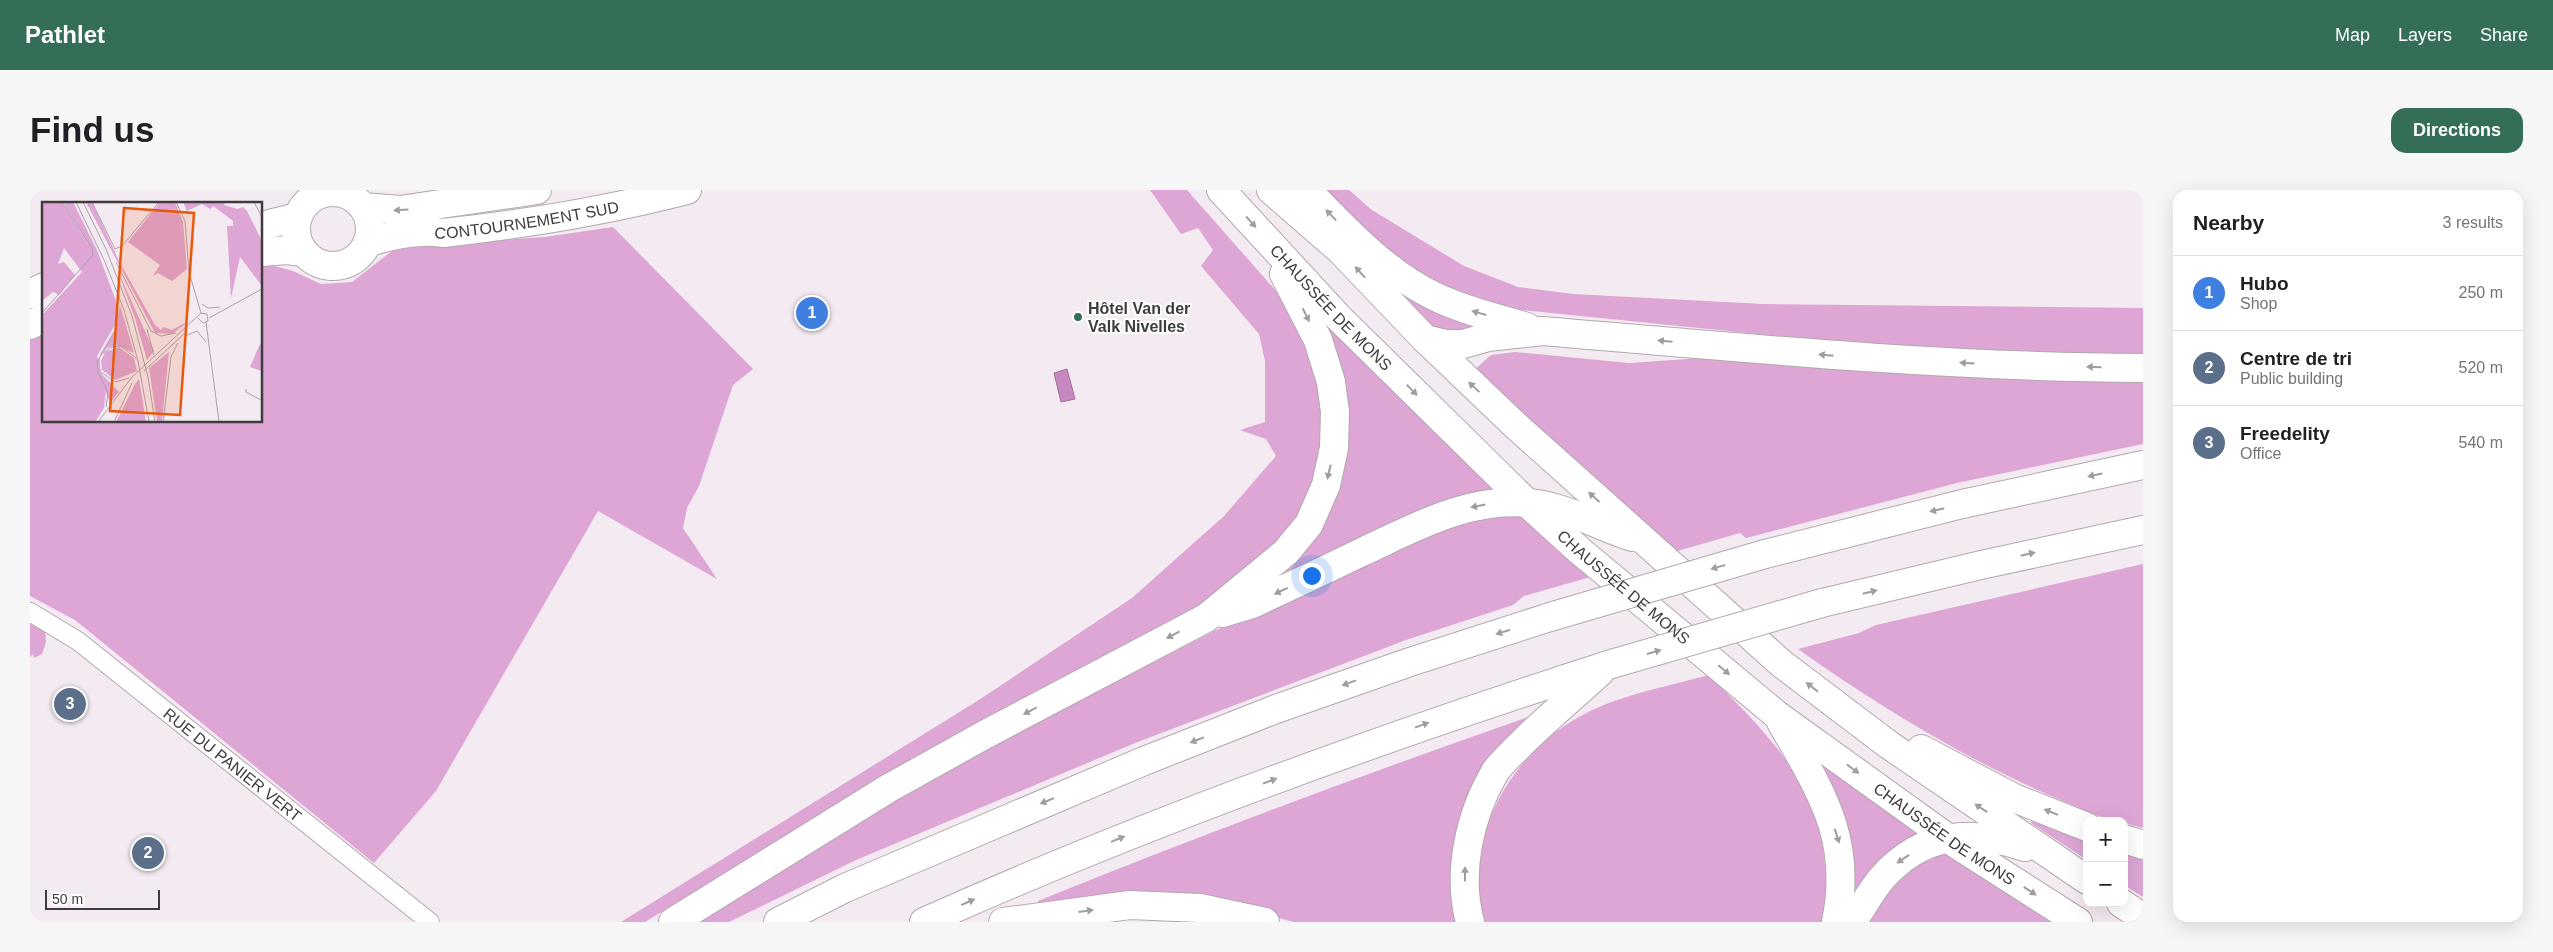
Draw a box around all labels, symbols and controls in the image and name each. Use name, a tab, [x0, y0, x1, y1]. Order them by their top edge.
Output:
text: Pathlet	[25, 21, 105, 48]
text: Map	[2335, 25, 2370, 45]
text: Layers	[2398, 25, 2452, 45]
text: Share	[2480, 25, 2528, 45]
button: Directions	[2391, 108, 2523, 153]
text: Find us	[30, 110, 154, 149]
street label: CONTOURNEMENT SUD	[434, 198, 620, 242]
inset map	[42, 202, 262, 422]
one-way arrow	[393, 206, 409, 214]
one-way arrow	[1326, 209, 1338, 221]
text: Nearby	[2193, 211, 2264, 234]
text: 3 results	[2443, 214, 2503, 231]
one-way arrow	[1245, 216, 1257, 228]
street label: CHAUSSÉE DE MONS	[1267, 241, 1395, 374]
one-way arrow	[1354, 266, 1366, 278]
text: Hubo	[2240, 273, 2289, 294]
text: 1	[2205, 284, 2213, 301]
text: 250 m	[2459, 284, 2503, 301]
pin: 1	[796, 294, 828, 332]
text: Shop	[2240, 295, 2277, 312]
place label: Hôtel Van der Valk Nivelles	[1088, 300, 1190, 335]
one-way arrow	[1302, 308, 1310, 322]
one-way arrow	[1472, 309, 1487, 317]
marker: Hôtel Van der Valk Nivelles	[1072, 311, 1084, 323]
one-way arrow	[1656, 337, 1672, 345]
text: Centre de tri	[2240, 348, 2352, 369]
one-way arrow	[1818, 351, 1834, 359]
one-way arrow	[1959, 359, 1975, 367]
text: 2	[2205, 359, 2213, 376]
text: 520 m	[2459, 359, 2503, 376]
one-way arrow	[2086, 363, 2102, 371]
text: Public building	[2240, 370, 2343, 387]
one-way arrow	[1468, 381, 1480, 393]
one-way arrow	[1406, 384, 1418, 396]
text: Freedelity	[2240, 423, 2330, 444]
text: 3	[2205, 434, 2213, 451]
text: 540 m	[2459, 434, 2503, 451]
text: Office	[2240, 445, 2282, 462]
one-way arrow	[1325, 465, 1333, 480]
one-way arrow	[2088, 471, 2103, 479]
one-way arrow	[1588, 491, 1601, 502]
one-way arrow	[1470, 503, 1486, 511]
one-way arrow	[1929, 506, 1944, 514]
street label: CHAUSSÉE DE MONS	[1554, 527, 1693, 647]
one-way arrow	[2020, 550, 2035, 558]
your location	[1299, 563, 1325, 589]
one-way arrow	[1711, 564, 1726, 572]
one-way arrow	[1274, 587, 1288, 595]
one-way arrow	[1862, 588, 1877, 596]
one-way arrow	[1496, 628, 1511, 636]
one-way arrow	[1166, 631, 1181, 639]
one-way arrow	[1647, 647, 1662, 655]
one-way arrow	[1717, 665, 1730, 676]
one-way arrow	[1342, 680, 1357, 687]
one-way arrow	[1805, 682, 1818, 692]
pin: 3	[54, 685, 86, 723]
street label: RUE DU PANIER VERT	[161, 704, 305, 825]
one-way arrow	[1022, 707, 1037, 715]
one-way arrow	[1415, 721, 1430, 728]
one-way arrow	[1189, 736, 1204, 744]
one-way arrow	[1846, 764, 1860, 774]
one-way arrow	[1262, 777, 1277, 784]
street label: CHAUSSÉE DE MONS	[1871, 779, 2018, 888]
one-way arrow	[1040, 798, 1054, 806]
one-way arrow	[1974, 803, 1988, 813]
one-way arrow	[2043, 808, 2058, 815]
map controls	[2083, 817, 2128, 907]
button: +	[2083, 817, 2128, 862]
one-way arrow	[1833, 829, 1841, 844]
pin: 2	[132, 834, 164, 872]
one-way arrow	[1111, 835, 1126, 843]
one-way arrow	[1897, 854, 1910, 864]
button: −	[2083, 862, 2128, 907]
one-way arrow	[1461, 866, 1469, 882]
one-way arrow	[2023, 886, 2036, 896]
scale bar	[45, 887, 160, 910]
text: 50 m	[52, 891, 83, 907]
one-way arrow	[961, 898, 975, 906]
one-way arrow	[1078, 907, 1094, 915]

